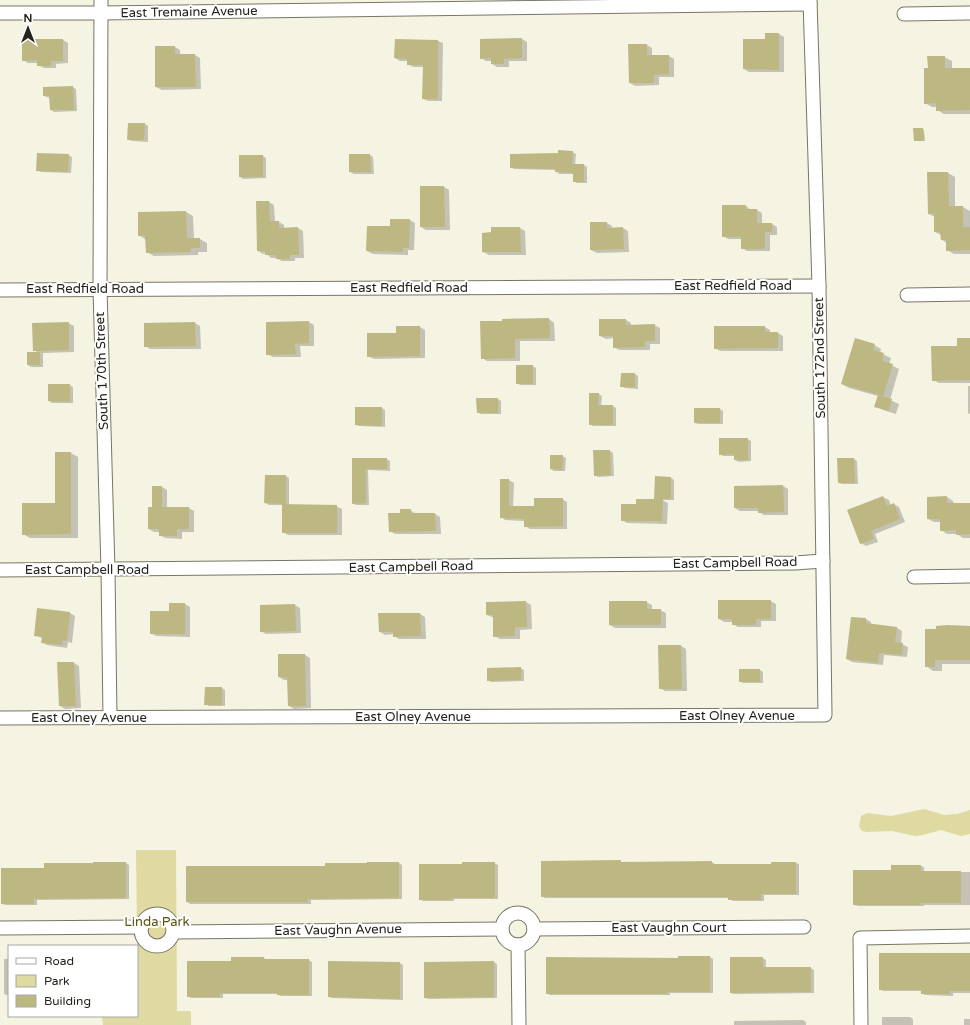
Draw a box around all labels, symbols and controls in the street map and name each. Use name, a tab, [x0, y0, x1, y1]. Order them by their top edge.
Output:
street label: East Tremaine Avenue	[120, 3, 258, 21]
north arrow	[8, 8, 48, 48]
text: N	[24, 12, 32, 25]
street label: East Redfield Road	[674, 278, 792, 294]
street label: East Redfield Road	[350, 280, 468, 296]
street label: East Redfield Road	[26, 281, 144, 297]
street label: South 172nd Street	[811, 297, 829, 419]
street label: South 170th Street	[92, 312, 112, 430]
street label: East Campbell Road	[673, 554, 797, 572]
street label: East Campbell Road	[349, 558, 473, 576]
street label: East Campbell Road	[25, 562, 149, 578]
street label: East Olney Avenue	[679, 708, 795, 724]
street label: East Olney Avenue	[355, 709, 471, 725]
street label: East Olney Avenue	[31, 710, 147, 726]
park label: Linda Park	[124, 914, 190, 930]
street label: East Vaughn Court	[611, 920, 727, 936]
street label: East Vaughn Avenue	[274, 921, 402, 939]
legend	[8, 945, 138, 1017]
text: Road	[44, 954, 74, 968]
text: Park	[44, 974, 70, 988]
text: Building	[44, 994, 91, 1008]

